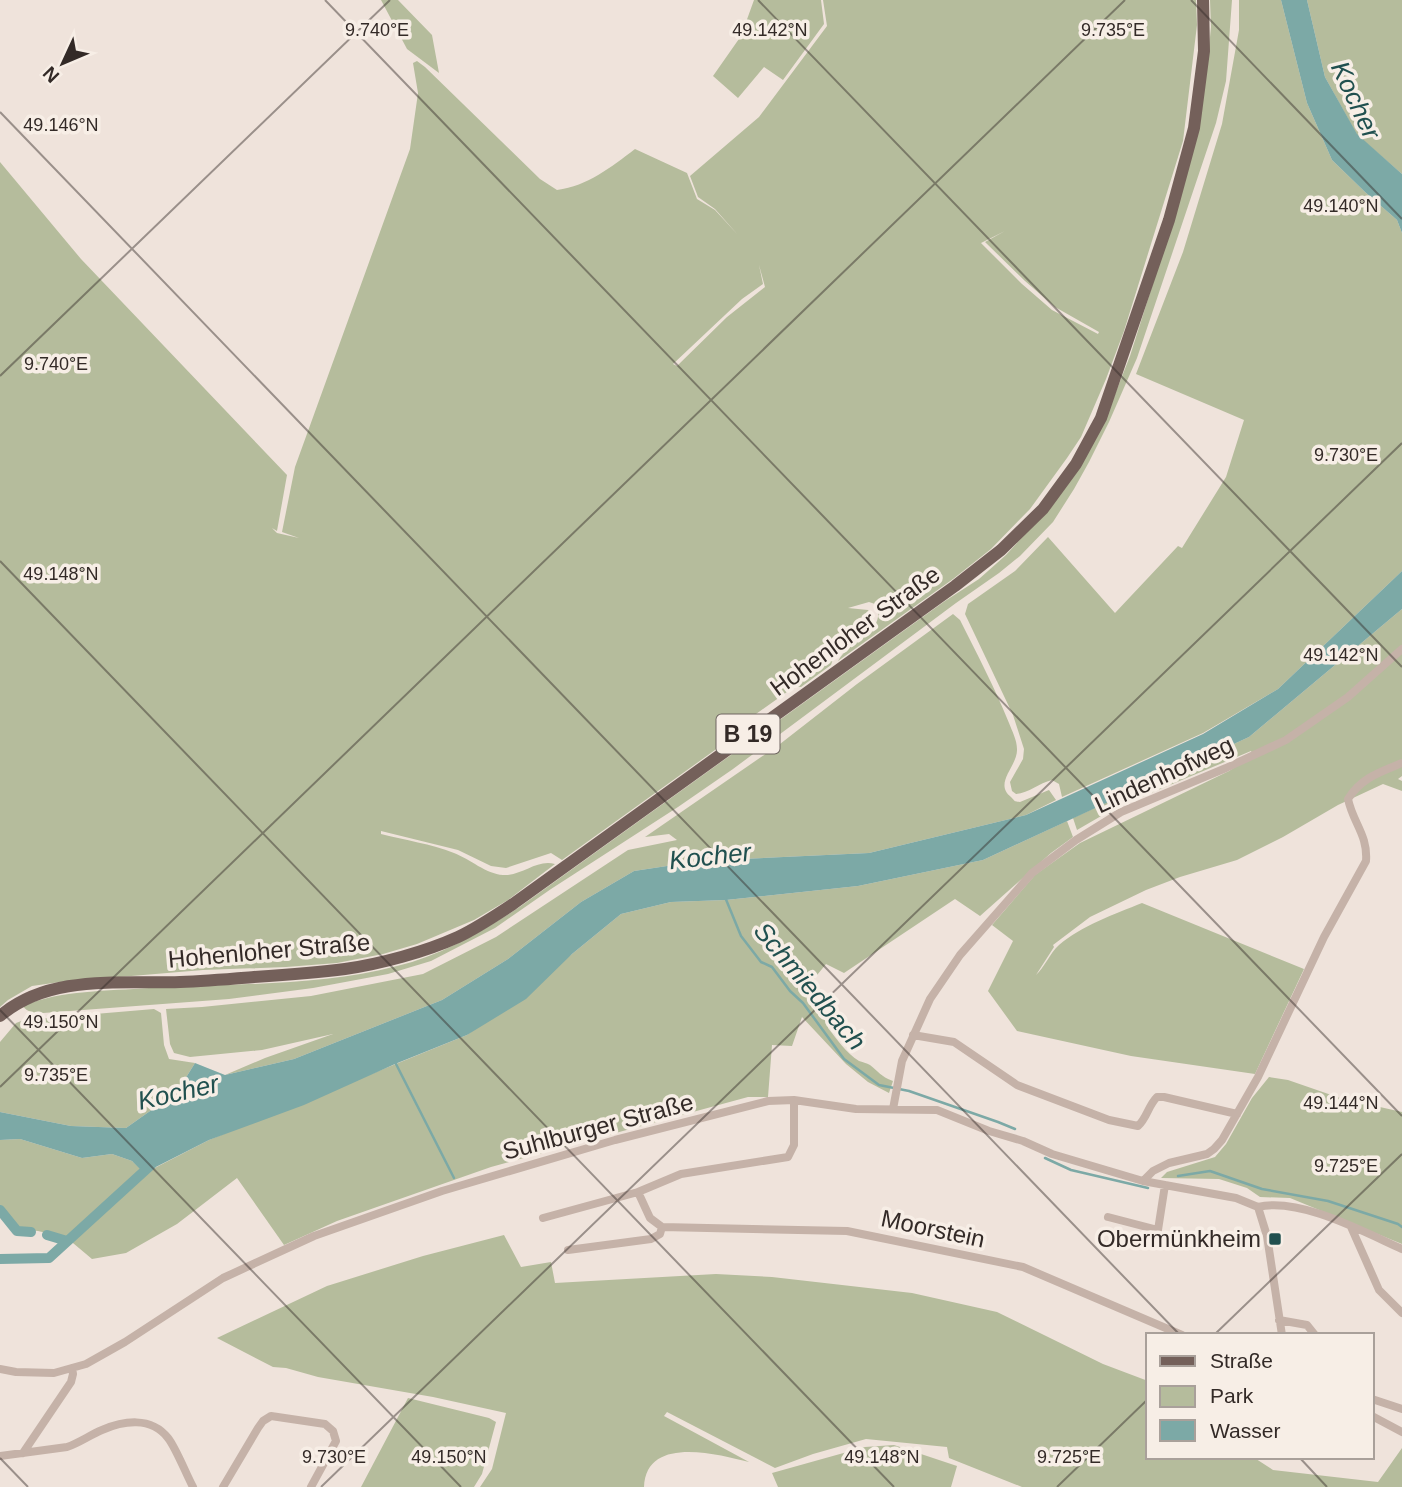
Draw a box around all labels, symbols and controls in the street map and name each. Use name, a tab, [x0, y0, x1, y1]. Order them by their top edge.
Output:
text: 9.740°E	[345, 20, 409, 40]
text: 49.142°N	[732, 20, 808, 40]
text: 9.735°E	[1081, 20, 1145, 40]
north arrow	[28, 28, 98, 98]
water label: Kocher	[1325, 56, 1388, 145]
text: N	[39, 62, 63, 87]
text: 49.146°N	[23, 115, 99, 135]
text: 49.140°N	[1303, 196, 1379, 216]
text: 9.740°E	[24, 354, 88, 374]
text: 9.730°E	[1314, 445, 1378, 465]
street label: Hohenloher Straße	[765, 560, 945, 701]
text: 49.148°N	[23, 564, 99, 584]
text: 49.142°N	[1303, 645, 1379, 665]
road number: B 19	[716, 714, 780, 754]
street label: Lindenhofweg	[1090, 731, 1237, 818]
water label: Kocher	[667, 837, 754, 875]
water label: Schmiedbach	[748, 916, 872, 1056]
street label: Hohenloher Straße	[167, 928, 371, 973]
text: 49.150°N	[23, 1012, 99, 1032]
text: 9.735°E	[24, 1065, 88, 1085]
water label: Kocher	[134, 1068, 223, 1116]
street label: Suhlburger Straße	[500, 1088, 696, 1165]
text: 49.144°N	[1303, 1093, 1379, 1113]
text: 9.725°E	[1314, 1156, 1378, 1176]
street label: Moorstein	[879, 1204, 987, 1253]
place label: Obermünkheim	[1097, 1225, 1261, 1252]
marker: Obermünkheim	[1267, 1231, 1283, 1247]
legend	[1146, 1333, 1374, 1459]
text: Straße	[1210, 1349, 1273, 1372]
text: Park	[1210, 1384, 1254, 1407]
text: Wasser	[1210, 1419, 1280, 1442]
text: 9.730°E	[302, 1447, 366, 1467]
text: 49.150°N	[411, 1447, 487, 1467]
text: 49.148°N	[844, 1447, 920, 1467]
text: 9.725°E	[1037, 1447, 1101, 1467]

